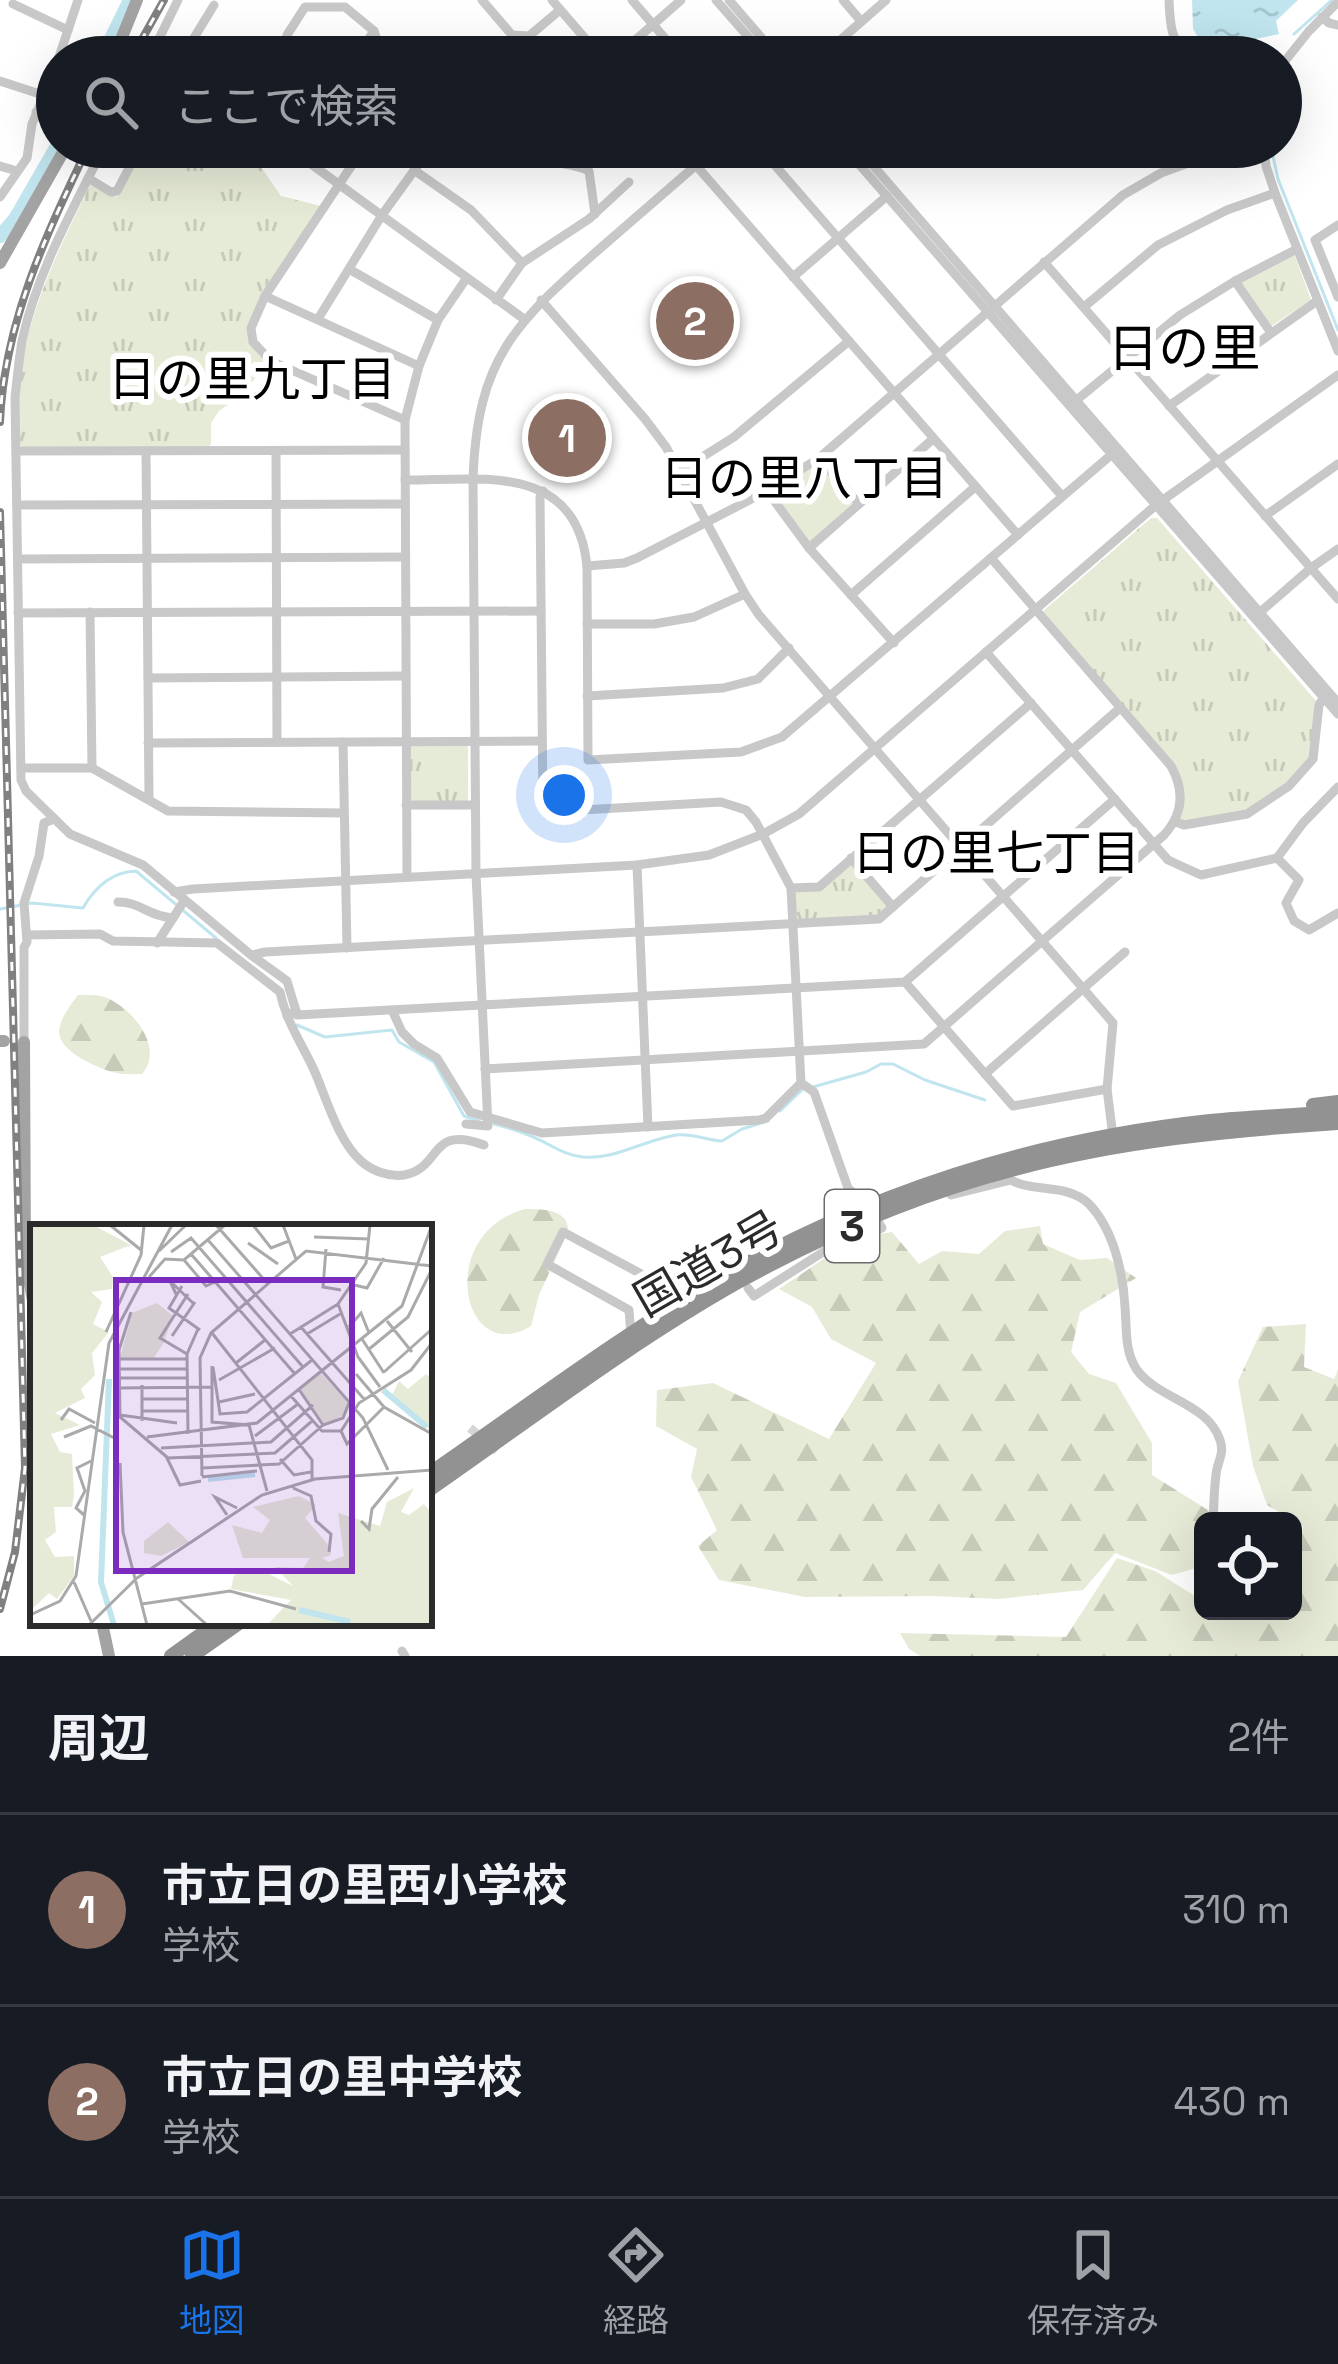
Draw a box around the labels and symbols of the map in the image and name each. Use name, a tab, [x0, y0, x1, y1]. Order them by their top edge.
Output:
pin: 2	[656, 276, 734, 366]
district label: 日の里	[1107, 316, 1261, 381]
district label: 日の里九丁目	[108, 349, 396, 410]
pin: 1	[528, 393, 606, 483]
district label: 日の里八丁目	[660, 448, 948, 509]
your location	[534, 765, 594, 825]
district label: 日の里七丁目	[852, 823, 1140, 884]
road number: 3	[825, 1190, 879, 1262]
street label: 国道3号	[624, 1198, 793, 1329]
inset map	[30, 1224, 432, 1626]

